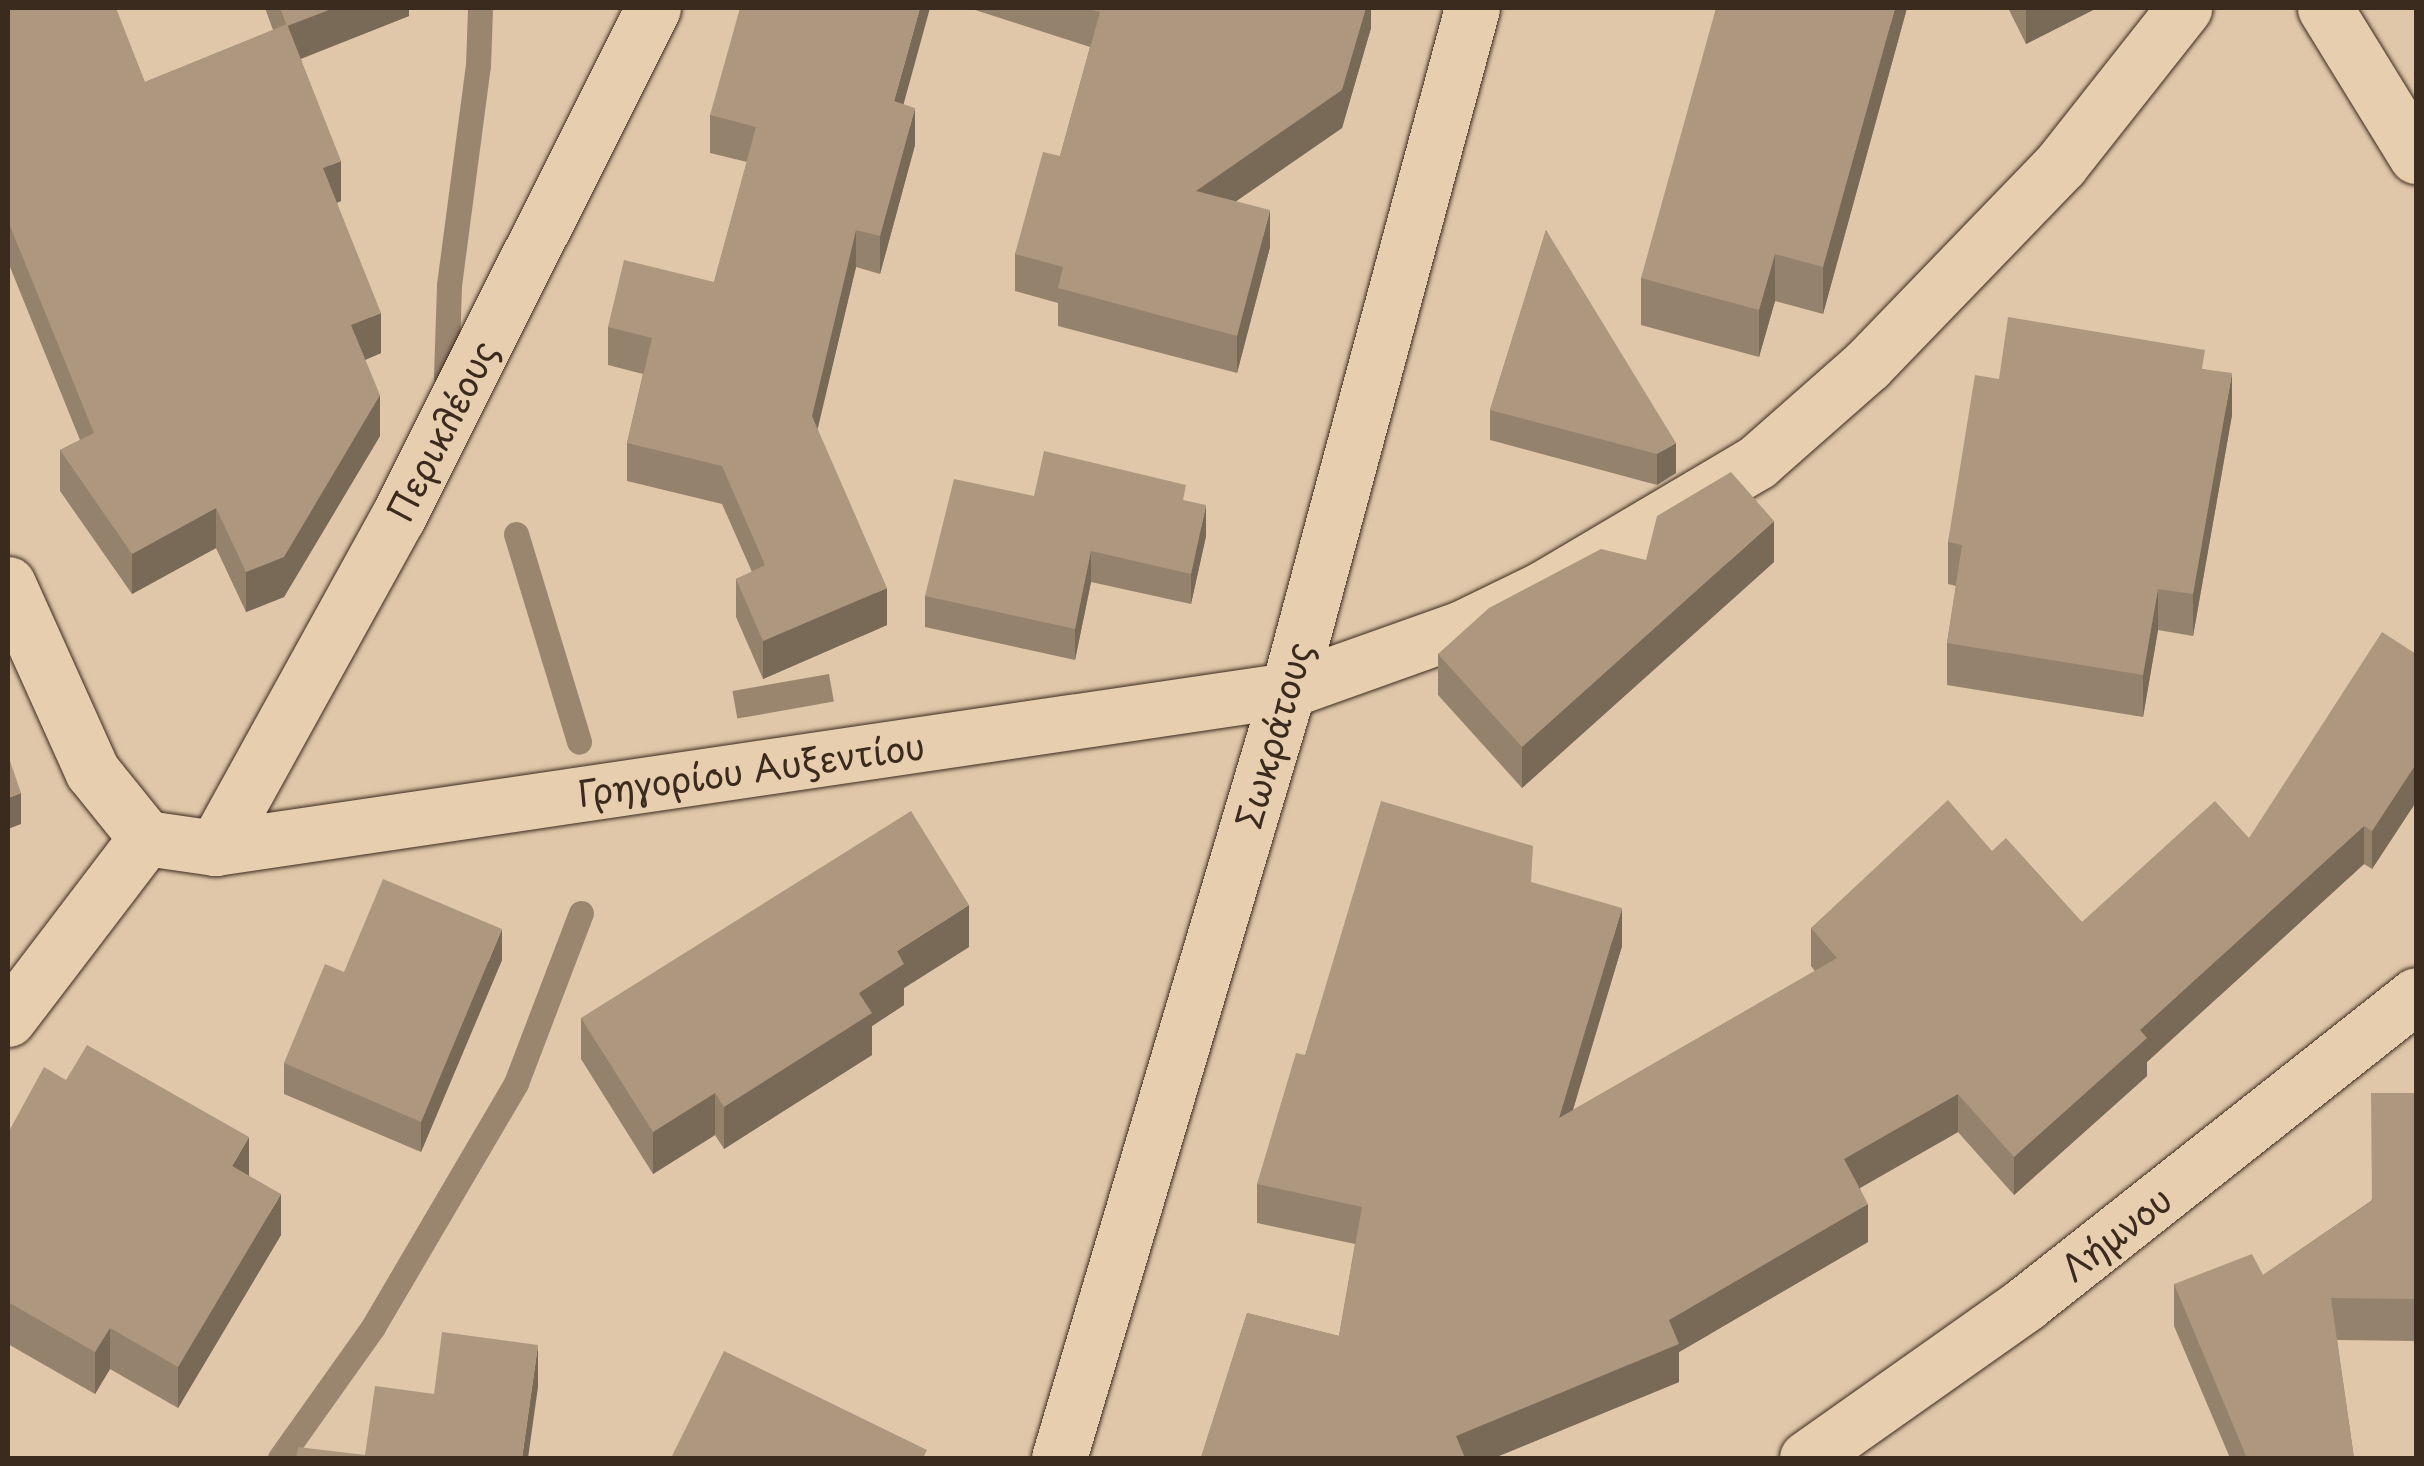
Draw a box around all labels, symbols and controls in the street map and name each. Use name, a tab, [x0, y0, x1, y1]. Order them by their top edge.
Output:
street label: Περικλέους	[377, 333, 505, 529]
street label: Σωκράτους	[1226, 637, 1320, 833]
street label: Γρηγορίου Αυξεντίου	[575, 724, 927, 814]
street label: Λήμνου	[2053, 1177, 2179, 1289]

